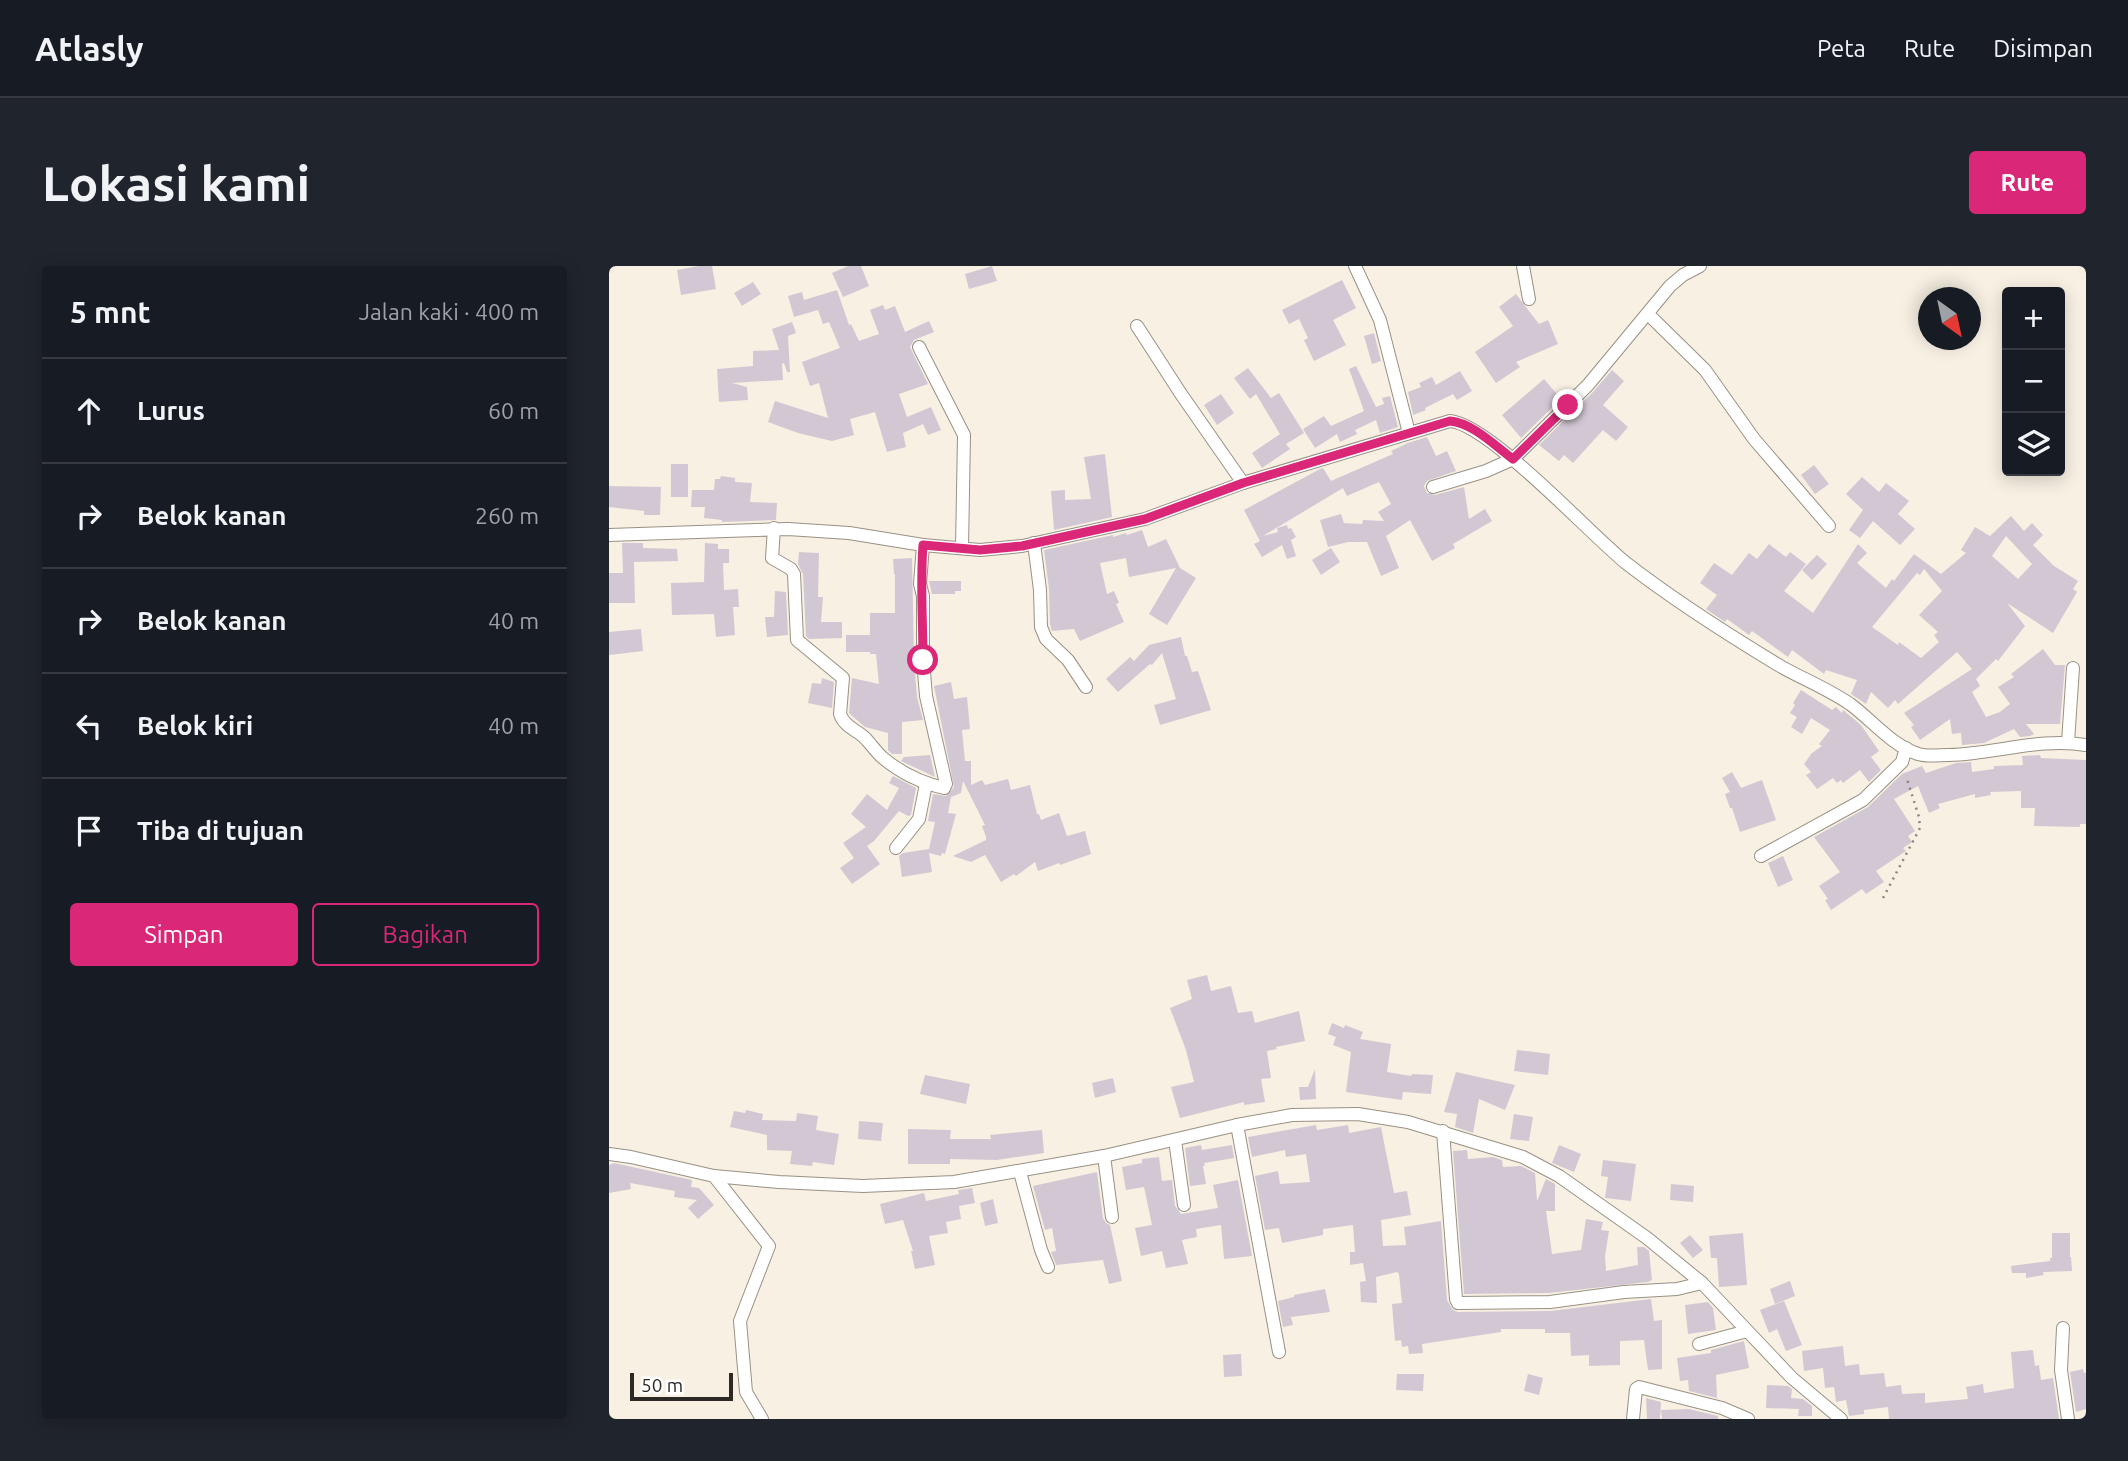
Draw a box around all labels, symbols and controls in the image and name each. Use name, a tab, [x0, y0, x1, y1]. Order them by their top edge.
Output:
text: Atlasly	[35, 30, 144, 67]
text: Peta	[1817, 35, 1866, 62]
text: Rute	[1904, 35, 1955, 62]
text: Disimpan	[1993, 35, 2093, 62]
button: Rute	[1969, 151, 2086, 214]
text: Lokasi kami	[42, 155, 310, 210]
north arrow	[1918, 287, 1981, 350]
map controls	[2002, 287, 2065, 476]
button: +	[2002, 287, 2065, 350]
text: 5 mnt	[70, 295, 150, 329]
text: Jalan kaki · 400 m	[359, 299, 539, 324]
button: −	[2002, 350, 2065, 413]
route end	[1552, 389, 1583, 420]
icon: ahead	[70, 392, 108, 430]
text: Lurus	[137, 396, 205, 425]
text: 60 m	[488, 398, 539, 423]
button: layers	[2002, 413, 2065, 476]
icon: right	[70, 497, 108, 535]
text: Belok kanan	[137, 501, 287, 530]
text: 260 m	[475, 503, 539, 528]
icon: right	[70, 602, 108, 640]
text: Belok kanan	[137, 606, 287, 635]
text: 40 m	[488, 608, 539, 633]
route start	[907, 644, 938, 675]
icon: left	[70, 707, 108, 745]
text: Belok kiri	[137, 711, 253, 740]
text: 40 m	[488, 713, 539, 738]
icon: arrive	[70, 812, 108, 850]
text: Tiba di tujuan	[137, 816, 304, 845]
button: Simpan	[70, 903, 298, 966]
button: Bagikan	[312, 903, 539, 966]
scale bar	[630, 1370, 733, 1402]
text: 50 m	[641, 1374, 683, 1396]

